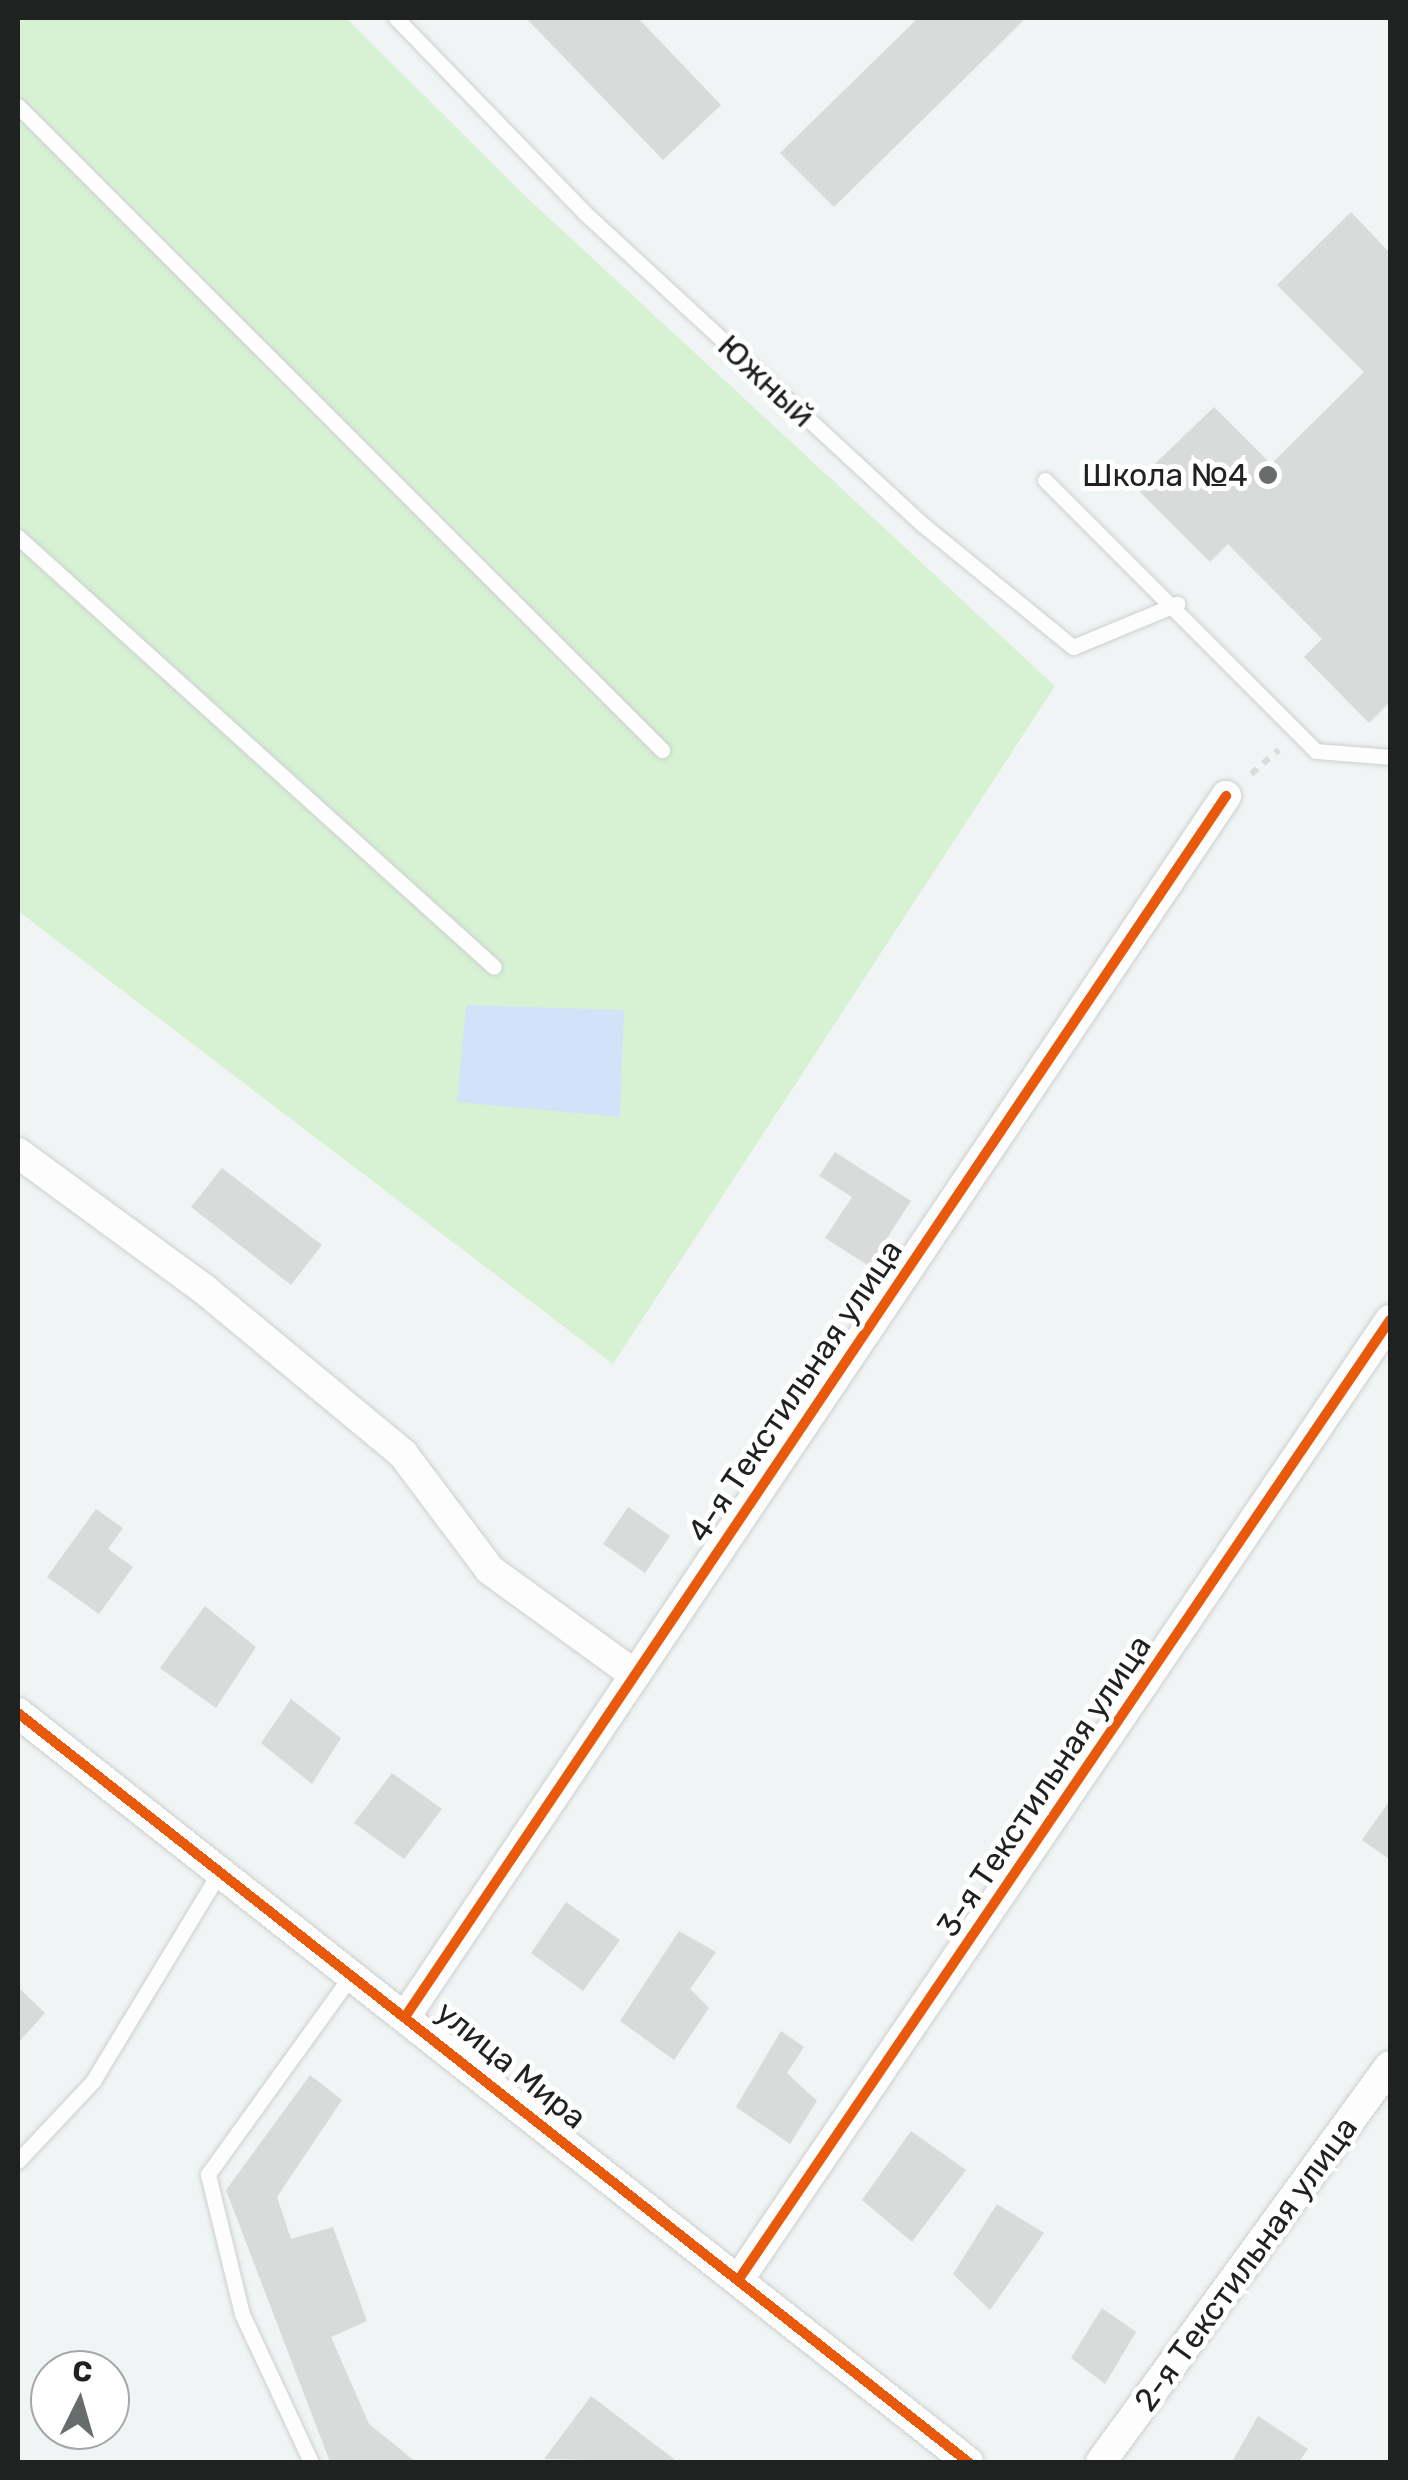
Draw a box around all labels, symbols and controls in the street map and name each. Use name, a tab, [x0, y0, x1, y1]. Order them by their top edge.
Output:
street label: Южный	[710, 327, 822, 435]
place label: Школа №4	[1082, 456, 1248, 494]
marker: Школа №4	[1257, 464, 1279, 486]
street label: 4-я Текстильная улица	[680, 1233, 910, 1549]
street label: 3-я Текстильная улица	[929, 1628, 1159, 1944]
street label: улица Мира	[428, 1993, 594, 2137]
street label: 2-я Текстильная улица	[1126, 2109, 1366, 2419]
north arrow	[30, 2350, 130, 2450]
text: С	[71, 2354, 94, 2389]

